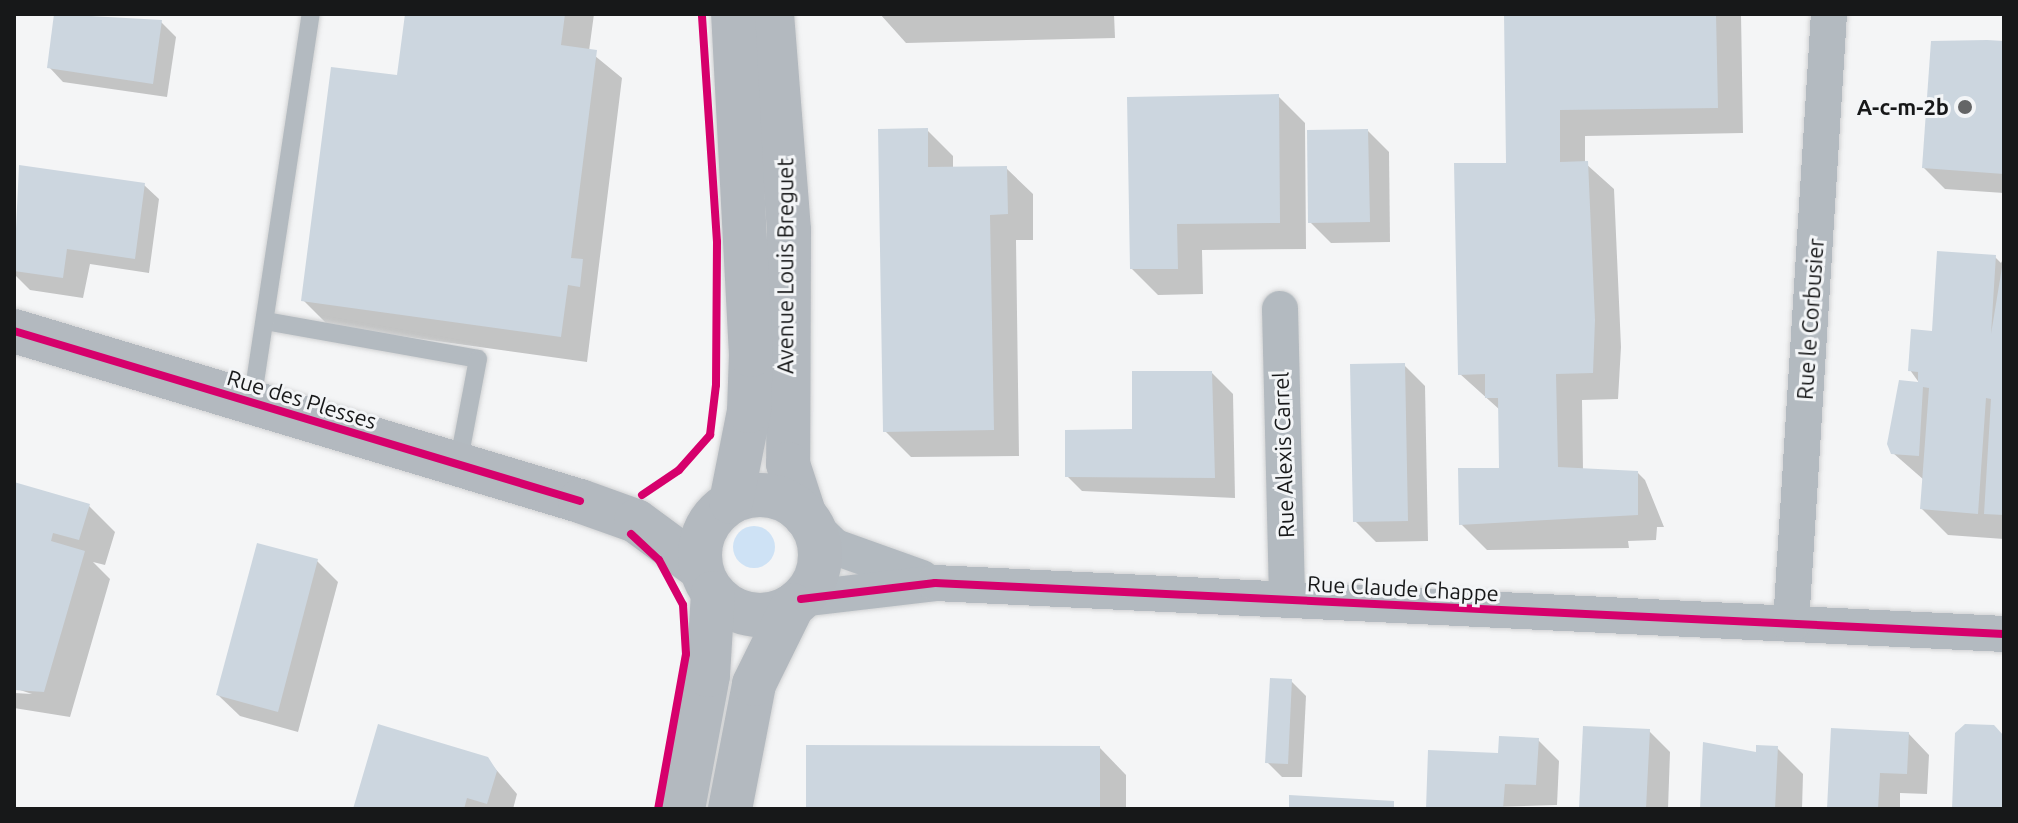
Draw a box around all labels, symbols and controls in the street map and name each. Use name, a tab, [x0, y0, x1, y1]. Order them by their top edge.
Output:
place label: A-c-m-2b	[1857, 94, 1949, 120]
marker: A-c-m-2b	[1956, 98, 1974, 116]
street label: Avenue Louis Breguet	[772, 158, 798, 374]
street label: Rue le Corbusier	[1791, 237, 1829, 401]
street label: Rue des Plesses	[224, 364, 380, 434]
street label: Rue Alexis Carrel	[1267, 372, 1299, 538]
street label: Rue Claude Chappe	[1306, 570, 1500, 606]

